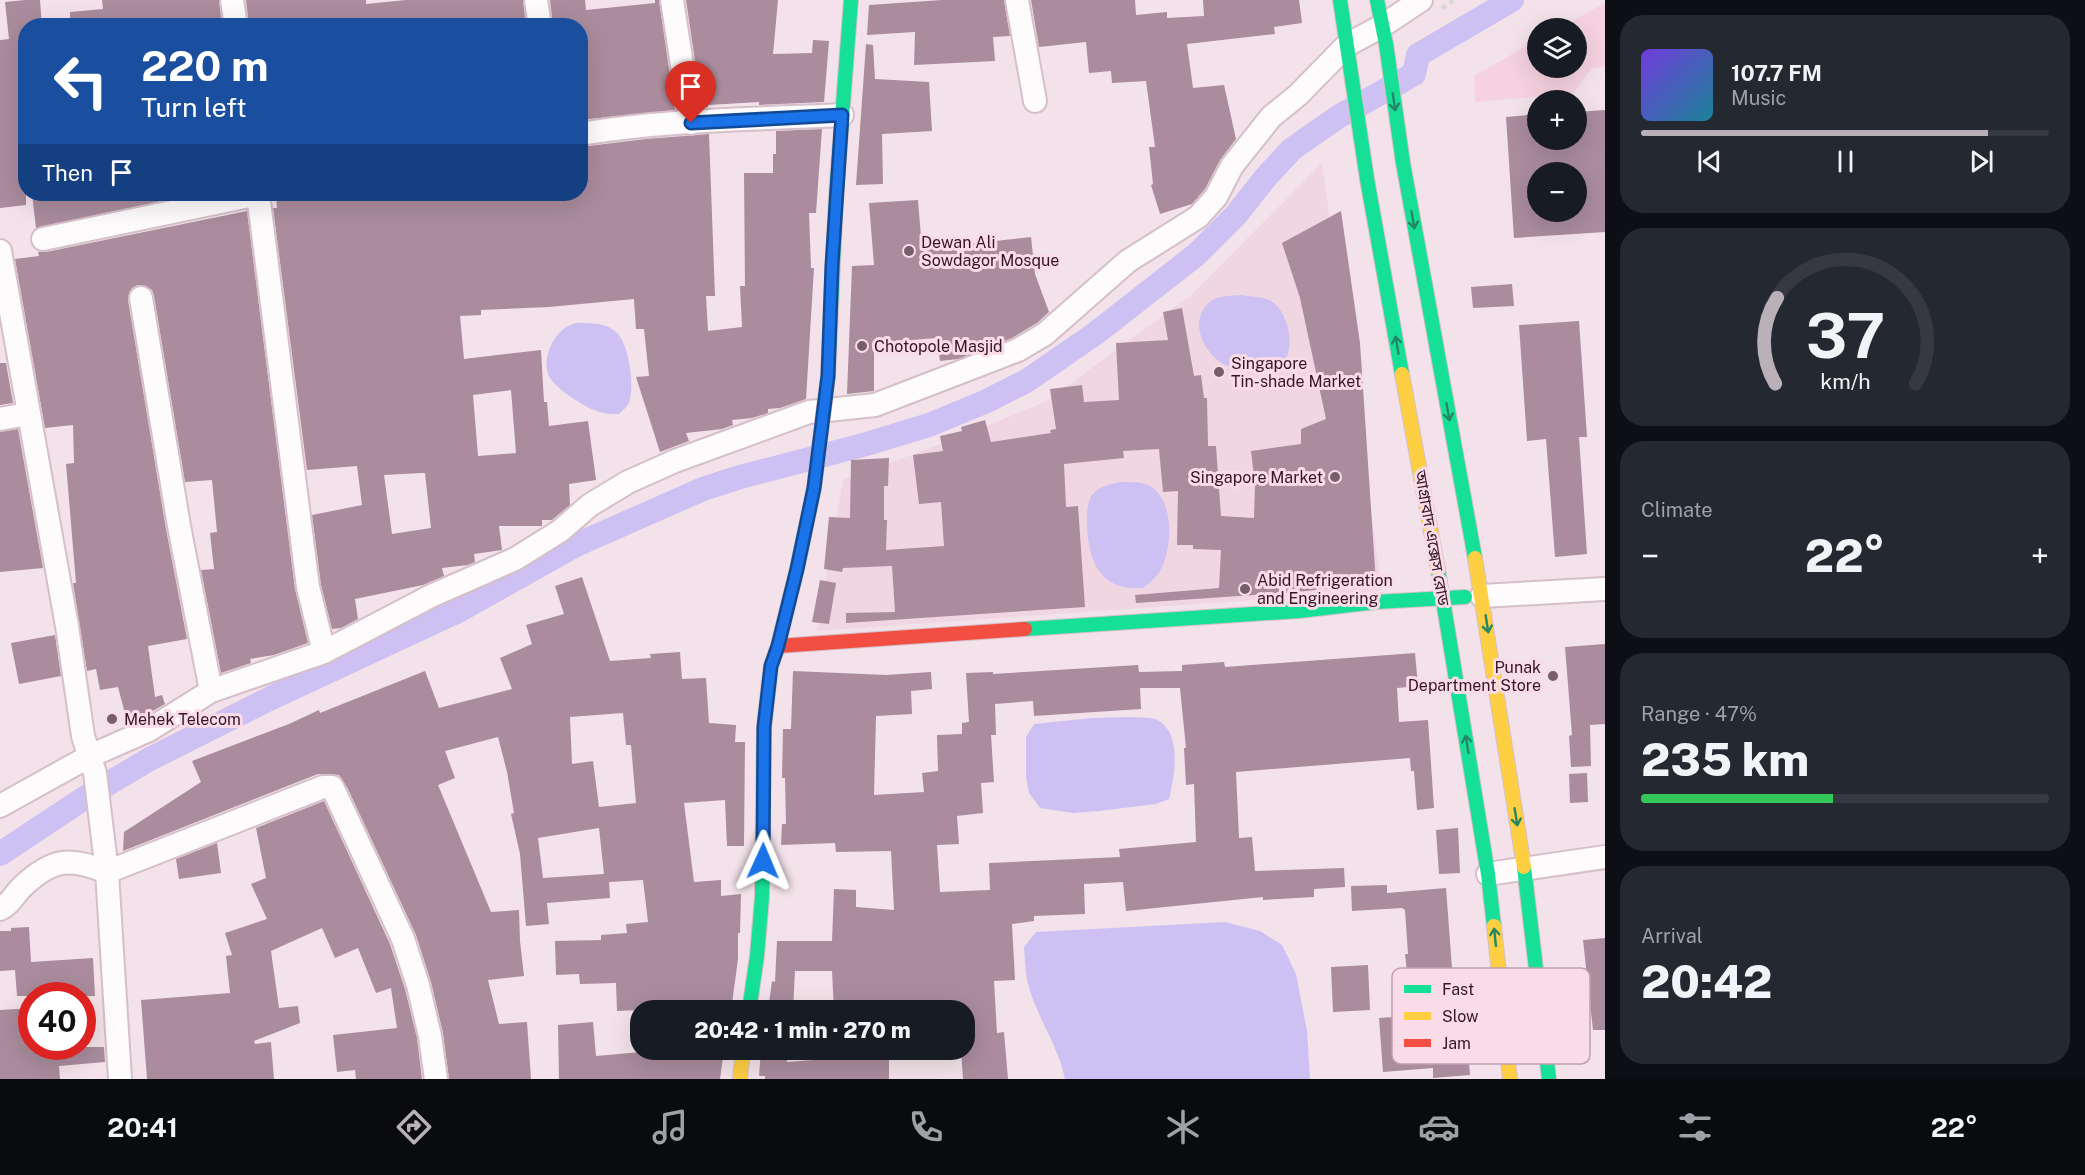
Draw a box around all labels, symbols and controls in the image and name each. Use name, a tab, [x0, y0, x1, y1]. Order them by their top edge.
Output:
map controls	[1527, 18, 1587, 222]
button: layers	[1527, 18, 1587, 78]
text: 220 m	[141, 41, 269, 90]
icon: left	[42, 42, 120, 120]
text: 107.7 FM	[1731, 60, 1822, 86]
pin	[665, 61, 716, 123]
icon: arrive	[674, 70, 707, 103]
text: Music	[1731, 86, 1786, 110]
button: +	[1527, 90, 1587, 150]
text: Turn left	[141, 91, 247, 123]
one-way arrow	[1388, 92, 1399, 112]
icon: previous	[1693, 145, 1726, 178]
icon: pause	[1829, 145, 1862, 178]
icon: next	[1965, 145, 1998, 178]
icon: arrive	[105, 156, 138, 189]
text: Then	[42, 160, 93, 186]
button: −	[1527, 162, 1587, 222]
one-way arrow	[1408, 210, 1419, 229]
place label: Dewan Ali Sowdagor Mosque	[921, 233, 1059, 270]
marker: Dewan Ali Sowdagor Mosque	[902, 244, 916, 258]
text: 37	[1805, 299, 1885, 372]
one-way arrow	[1391, 336, 1402, 356]
place label: Chotopole Masjid	[874, 337, 1003, 356]
marker: Chotopole Masjid	[855, 339, 869, 353]
place label: Singapore Tin-shade Market	[1231, 354, 1361, 391]
marker: Singapore Tin-shade Market	[1212, 365, 1226, 379]
text: km/h	[1820, 369, 1870, 394]
one-way arrow	[1443, 402, 1454, 421]
place label: Singapore Market	[1190, 468, 1323, 487]
street label: আগ্রাবাদ এক্সেস রোড	[1411, 468, 1453, 608]
marker: Singapore Market	[1328, 470, 1342, 484]
text: Climate	[1641, 498, 1713, 522]
text: 22°	[1805, 529, 1885, 582]
text: −	[1641, 537, 1659, 575]
text: +	[2031, 537, 2049, 575]
place label: Abid Refrigeration and Engineering	[1257, 571, 1393, 608]
marker: Abid Refrigeration and Engineering	[1238, 582, 1252, 596]
one-way arrow	[1481, 614, 1492, 634]
place label: Punak Department Store	[1408, 658, 1541, 695]
marker: Punak Department Store	[1546, 669, 1560, 683]
text: Range · 47%	[1641, 702, 1757, 726]
place label: Mehek Telecom	[124, 710, 241, 729]
marker: Mehek Telecom	[105, 712, 119, 726]
text: 235 km	[1641, 733, 1809, 786]
one-way arrow	[1461, 735, 1472, 755]
one-way arrow	[1511, 807, 1522, 827]
position arrow	[731, 829, 795, 893]
text: Arrival	[1641, 924, 1703, 948]
one-way arrow	[1489, 928, 1500, 948]
text: 20:42	[1641, 955, 1773, 1008]
legend	[1392, 968, 1590, 1064]
text: Fast	[1442, 980, 1474, 999]
speed limit sign: 40	[18, 982, 96, 1060]
text: Slow	[1442, 1007, 1479, 1026]
text: 20:42 · 1 min · 270 m	[694, 1017, 911, 1043]
text: Jam	[1442, 1034, 1471, 1053]
icon: directions	[393, 1106, 435, 1148]
icon: music	[649, 1106, 691, 1148]
icon: phone	[905, 1106, 947, 1148]
icon: climate	[1162, 1106, 1204, 1148]
icon: car	[1418, 1106, 1460, 1148]
icon: filters	[1674, 1106, 1716, 1148]
text: 20:41	[107, 1111, 178, 1143]
text: 22°	[1931, 1111, 1978, 1143]

